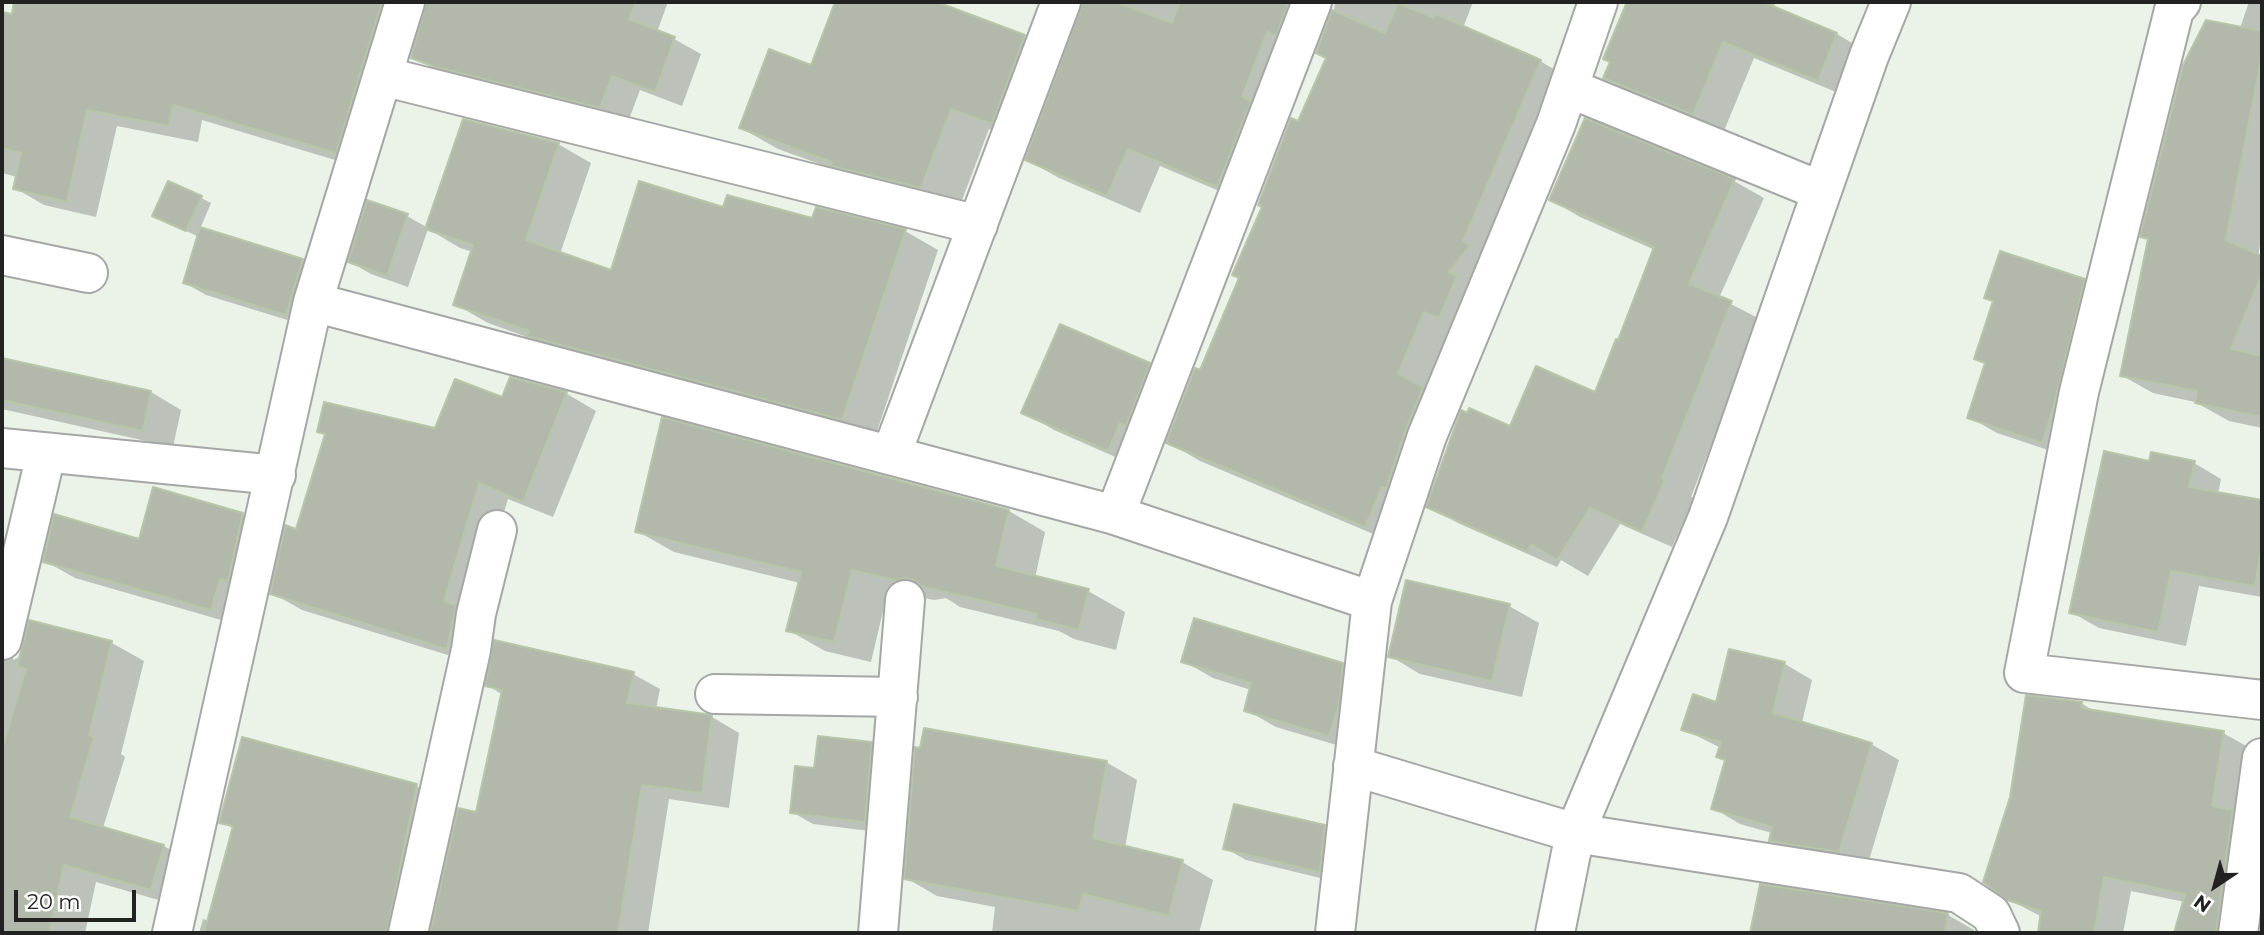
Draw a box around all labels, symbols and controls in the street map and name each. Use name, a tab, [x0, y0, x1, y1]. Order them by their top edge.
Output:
north arrow	[2180, 851, 2250, 921]
scale bar	[18, 876, 140, 920]
text: 20 m	[27, 889, 81, 914]
text: N	[2189, 890, 2215, 917]

